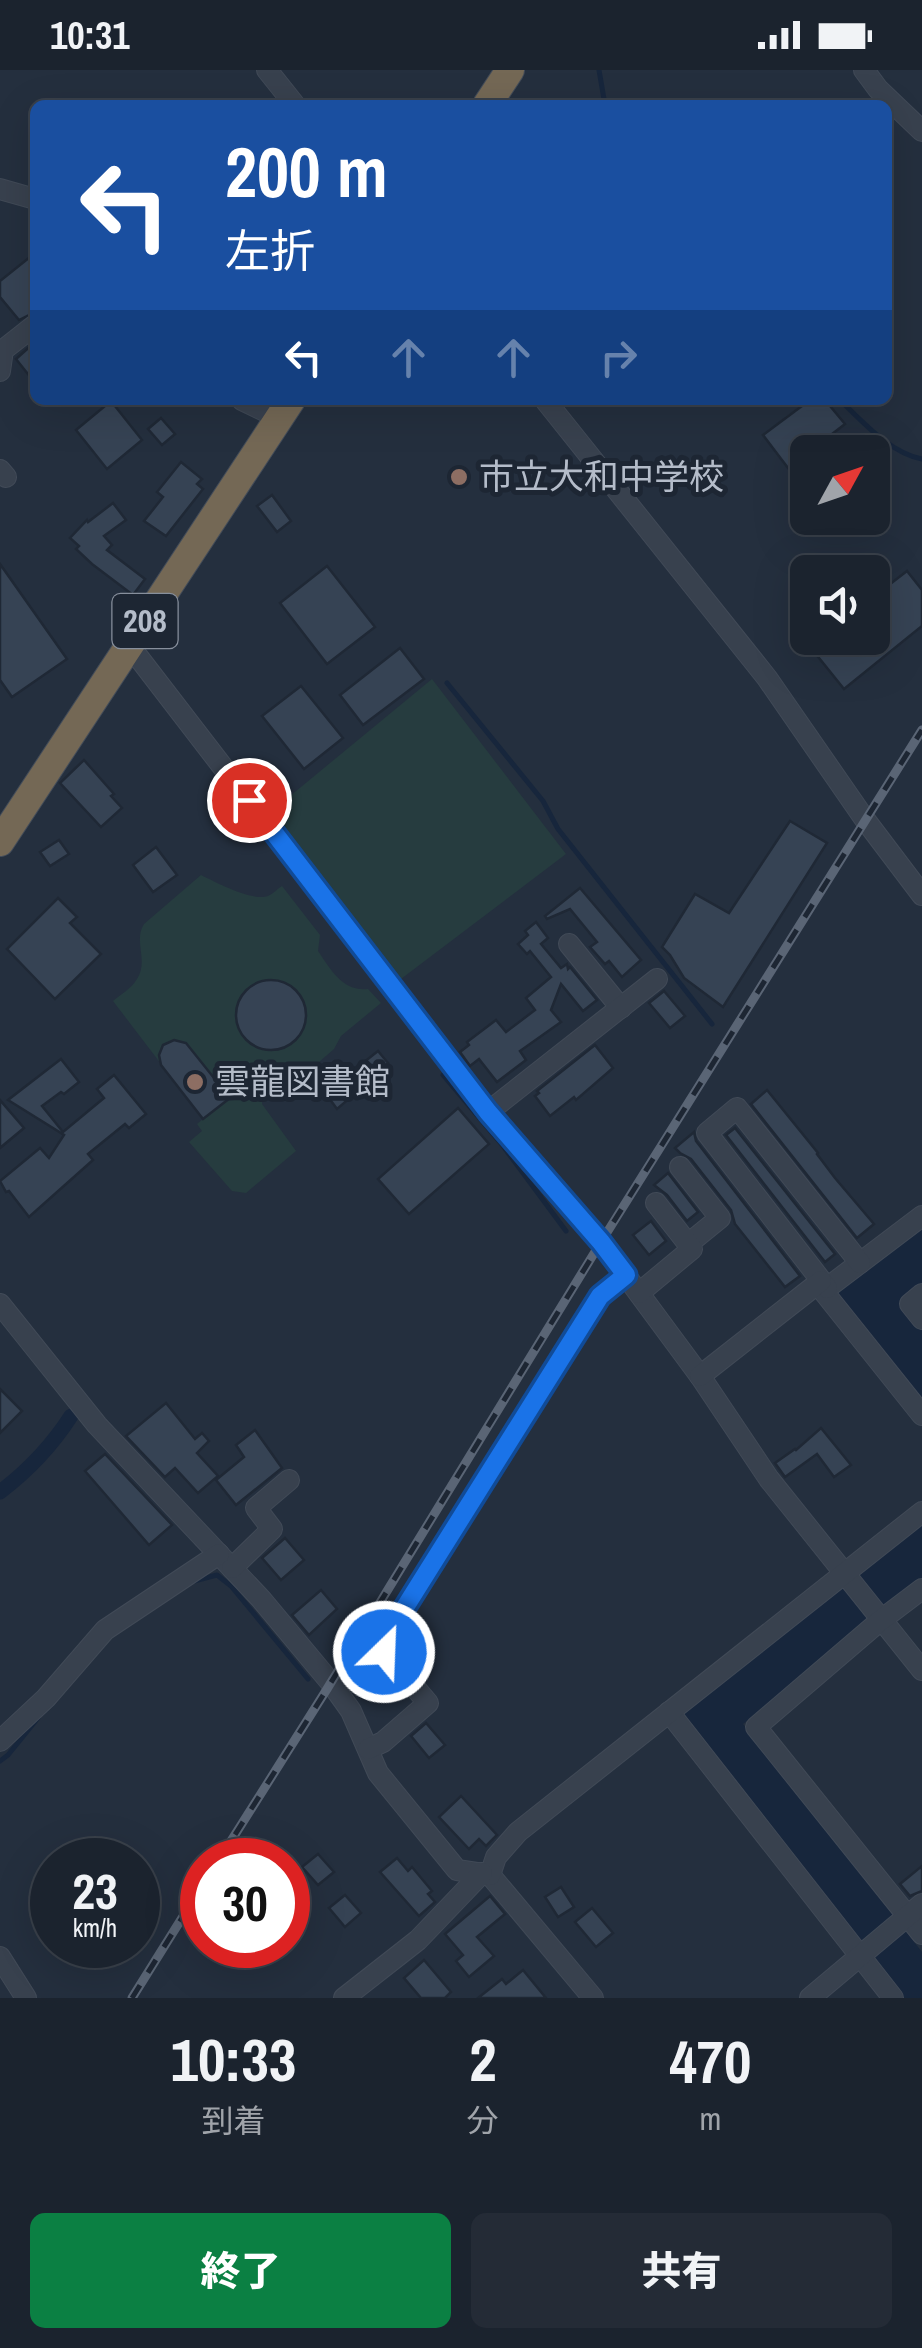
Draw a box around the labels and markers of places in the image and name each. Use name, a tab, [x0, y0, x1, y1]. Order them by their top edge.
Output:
place label: 市立大和中学校	[479, 453, 724, 500]
marker: 市立大和中学校	[448, 466, 470, 488]
pin	[207, 758, 292, 843]
place label: 雲龍図書館	[215, 1058, 390, 1105]
marker: 雲龍図書館	[184, 1071, 206, 1093]

